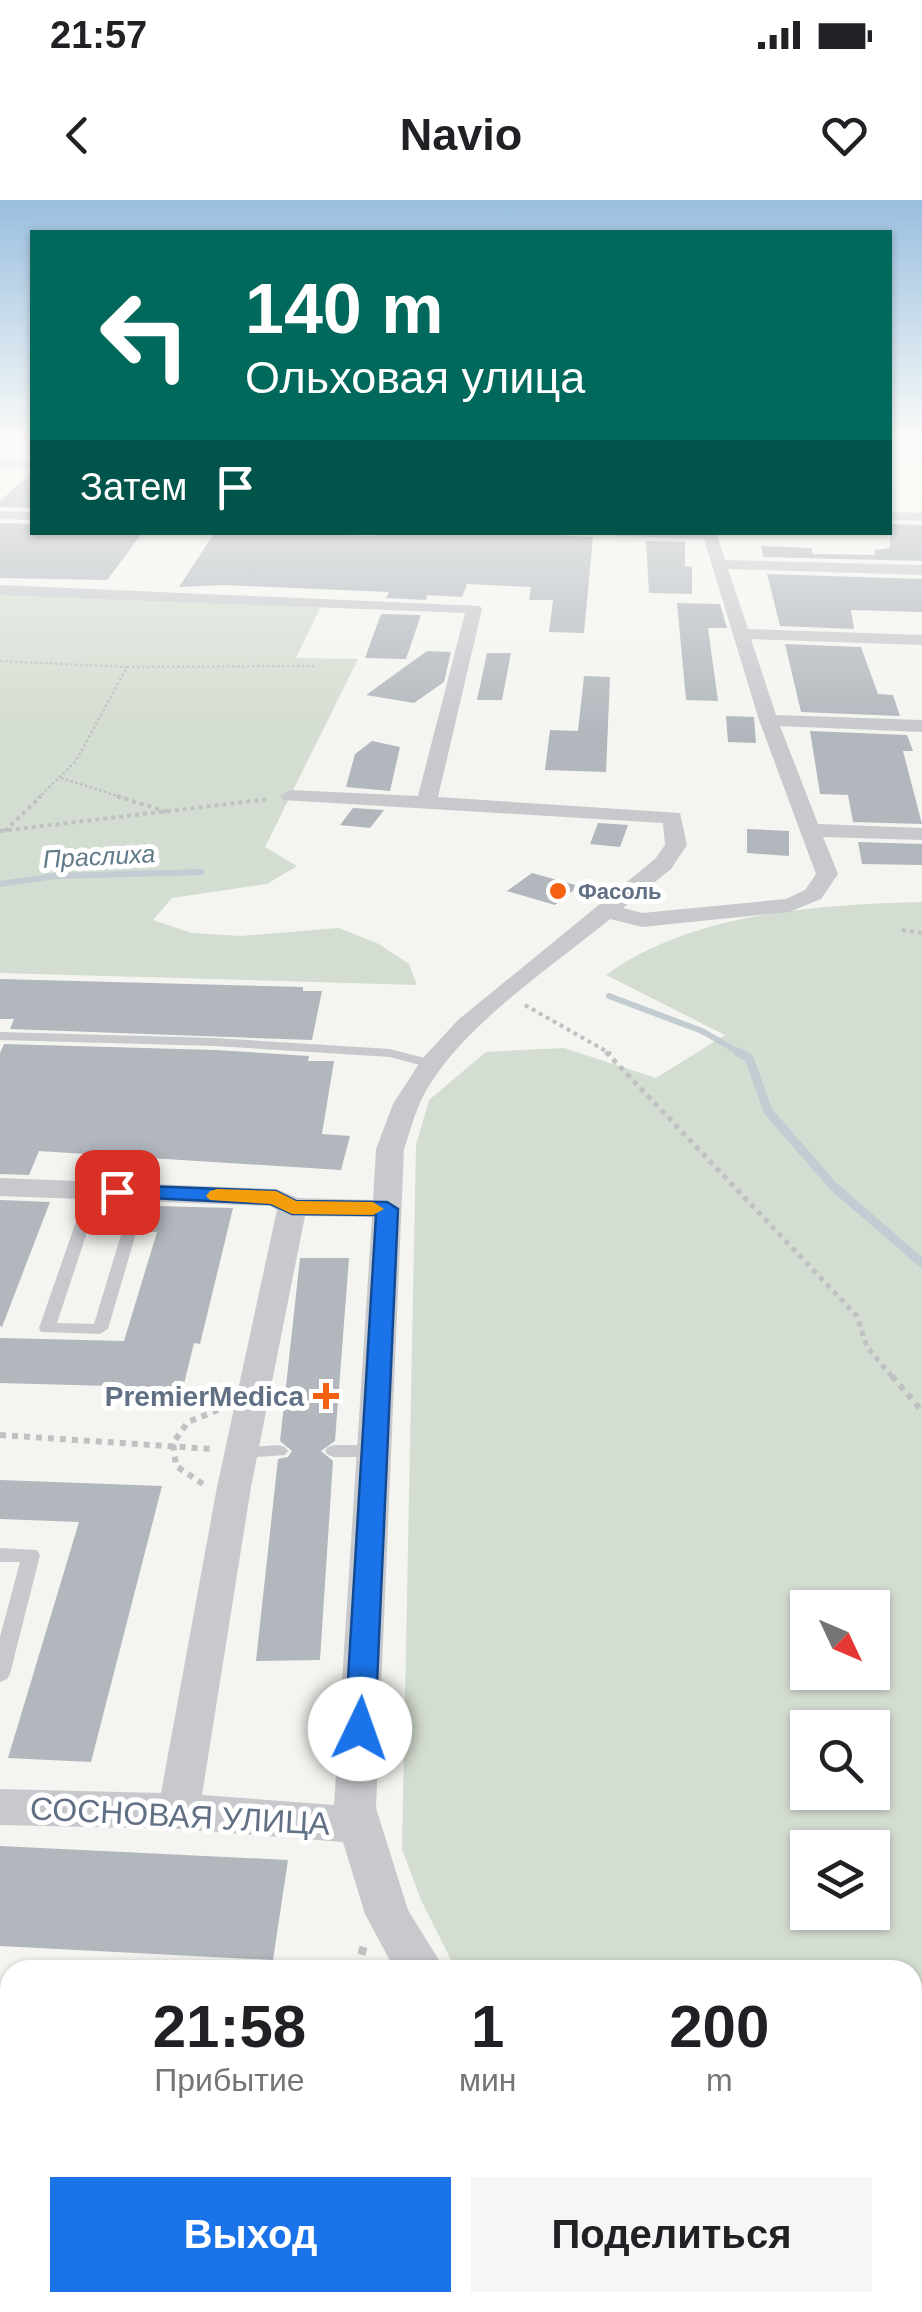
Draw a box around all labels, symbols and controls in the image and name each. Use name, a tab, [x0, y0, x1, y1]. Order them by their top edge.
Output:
text: 21:57	[50, 14, 147, 56]
icon: back	[50, 108, 105, 163]
icon: heart	[817, 108, 872, 163]
text: Navio	[400, 109, 522, 160]
icon: left	[80, 270, 210, 400]
text: 140 m	[245, 270, 443, 348]
text: Ольховая улица	[245, 352, 585, 403]
icon: arrive	[208, 460, 263, 515]
text: Затем	[80, 466, 188, 508]
water label: Праслиха	[42, 839, 156, 873]
place label: Фасоль	[578, 879, 662, 904]
marker: Фасоль	[547, 880, 569, 902]
pin	[75, 1150, 160, 1235]
icon: arrive	[90, 1165, 145, 1220]
place label: PremierMedica	[105, 1381, 304, 1412]
marker: PremierMedica	[313, 1383, 339, 1409]
north arrow	[790, 1590, 890, 1690]
map controls	[790, 1590, 890, 1930]
position arrow	[308, 1677, 412, 1781]
button: search	[790, 1710, 890, 1810]
street label: СОСНОВАЯ УЛИЦА	[29, 1790, 332, 1842]
button: layers	[790, 1830, 890, 1930]
text: 21:58	[153, 1993, 306, 2060]
text: 1	[471, 1993, 504, 2060]
text: 200	[669, 1993, 769, 2060]
text: Прибытие	[154, 2062, 305, 2098]
text: мин	[459, 2062, 516, 2098]
text: m	[706, 2062, 733, 2098]
button: Выход	[50, 2177, 451, 2292]
button: Поделиться	[471, 2177, 872, 2292]

